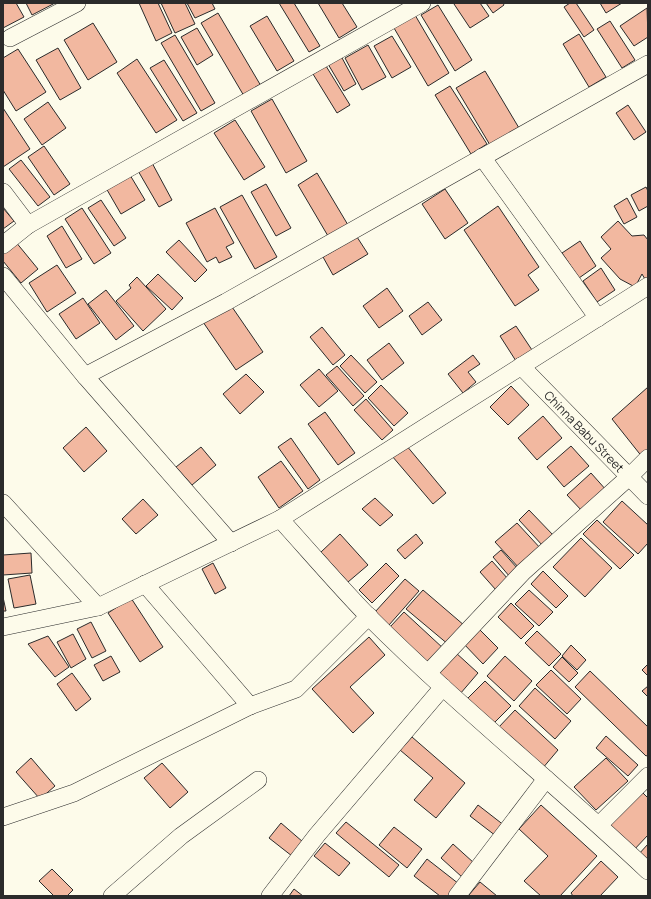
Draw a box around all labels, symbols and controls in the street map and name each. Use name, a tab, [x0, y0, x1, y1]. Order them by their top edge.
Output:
street label: Chinna Babu Street	[541, 387, 628, 476]

